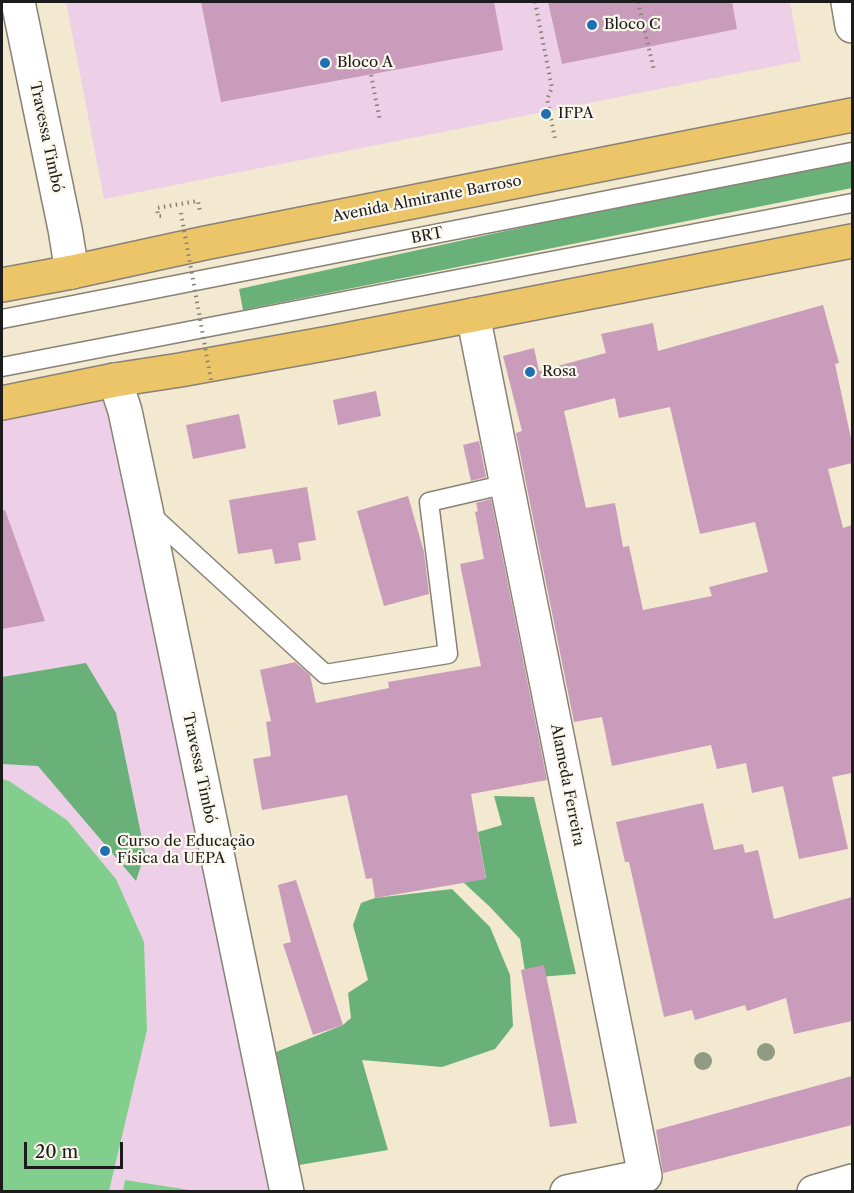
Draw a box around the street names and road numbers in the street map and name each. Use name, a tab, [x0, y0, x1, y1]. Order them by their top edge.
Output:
street label: Travessa Timbó	[25, 80, 67, 194]
street label: Avenida Almirante Barroso	[331, 172, 523, 226]
street label: BRT	[409, 224, 445, 248]
street label: Travessa Timbó	[178, 711, 220, 825]
street label: Alameda Ferreira	[546, 722, 588, 848]

